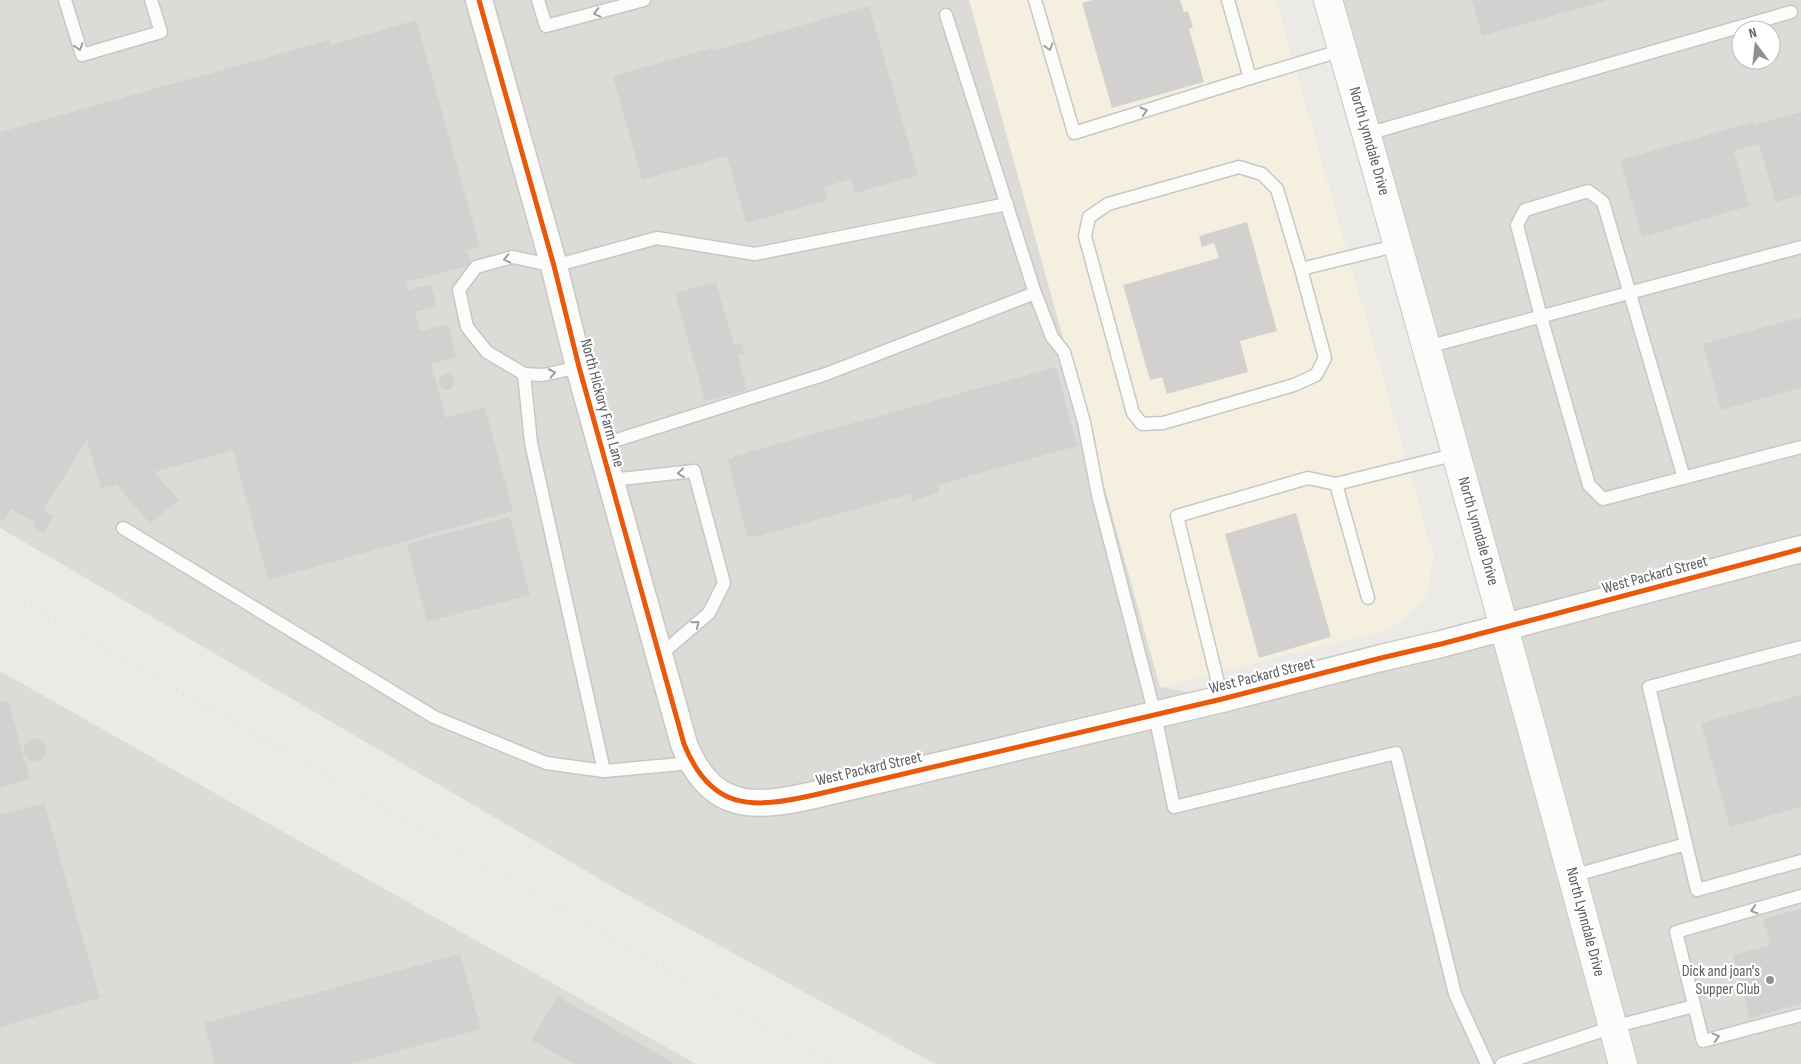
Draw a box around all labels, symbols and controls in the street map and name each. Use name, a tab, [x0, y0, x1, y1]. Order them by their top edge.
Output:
one-way arrow	[594, 7, 602, 17]
north arrow	[1731, 20, 1781, 70]
text: N	[1747, 24, 1759, 42]
one-way arrow	[73, 42, 83, 50]
one-way arrow	[1043, 42, 1053, 50]
street label: North Lynndale Drive	[1344, 85, 1394, 197]
one-way arrow	[1139, 107, 1147, 117]
one-way arrow	[502, 253, 511, 264]
street label: North Hickory Farm Lane	[576, 337, 628, 469]
one-way arrow	[547, 368, 556, 379]
one-way arrow	[676, 467, 684, 478]
street label: North Lynndale Drive	[1453, 475, 1503, 587]
street label: West Packard Street	[1600, 552, 1710, 598]
one-way arrow	[690, 622, 699, 630]
street label: West Packard Street	[1207, 654, 1317, 698]
street label: West Packard Street	[814, 748, 924, 790]
street label: North Lynndale Drive	[1561, 865, 1609, 979]
one-way arrow	[1751, 904, 1759, 914]
place label: Dick and joan's Supper Club	[1682, 962, 1760, 999]
marker: Dick and joan's Supper Club	[1764, 974, 1776, 986]
one-way arrow	[1711, 1032, 1720, 1043]

